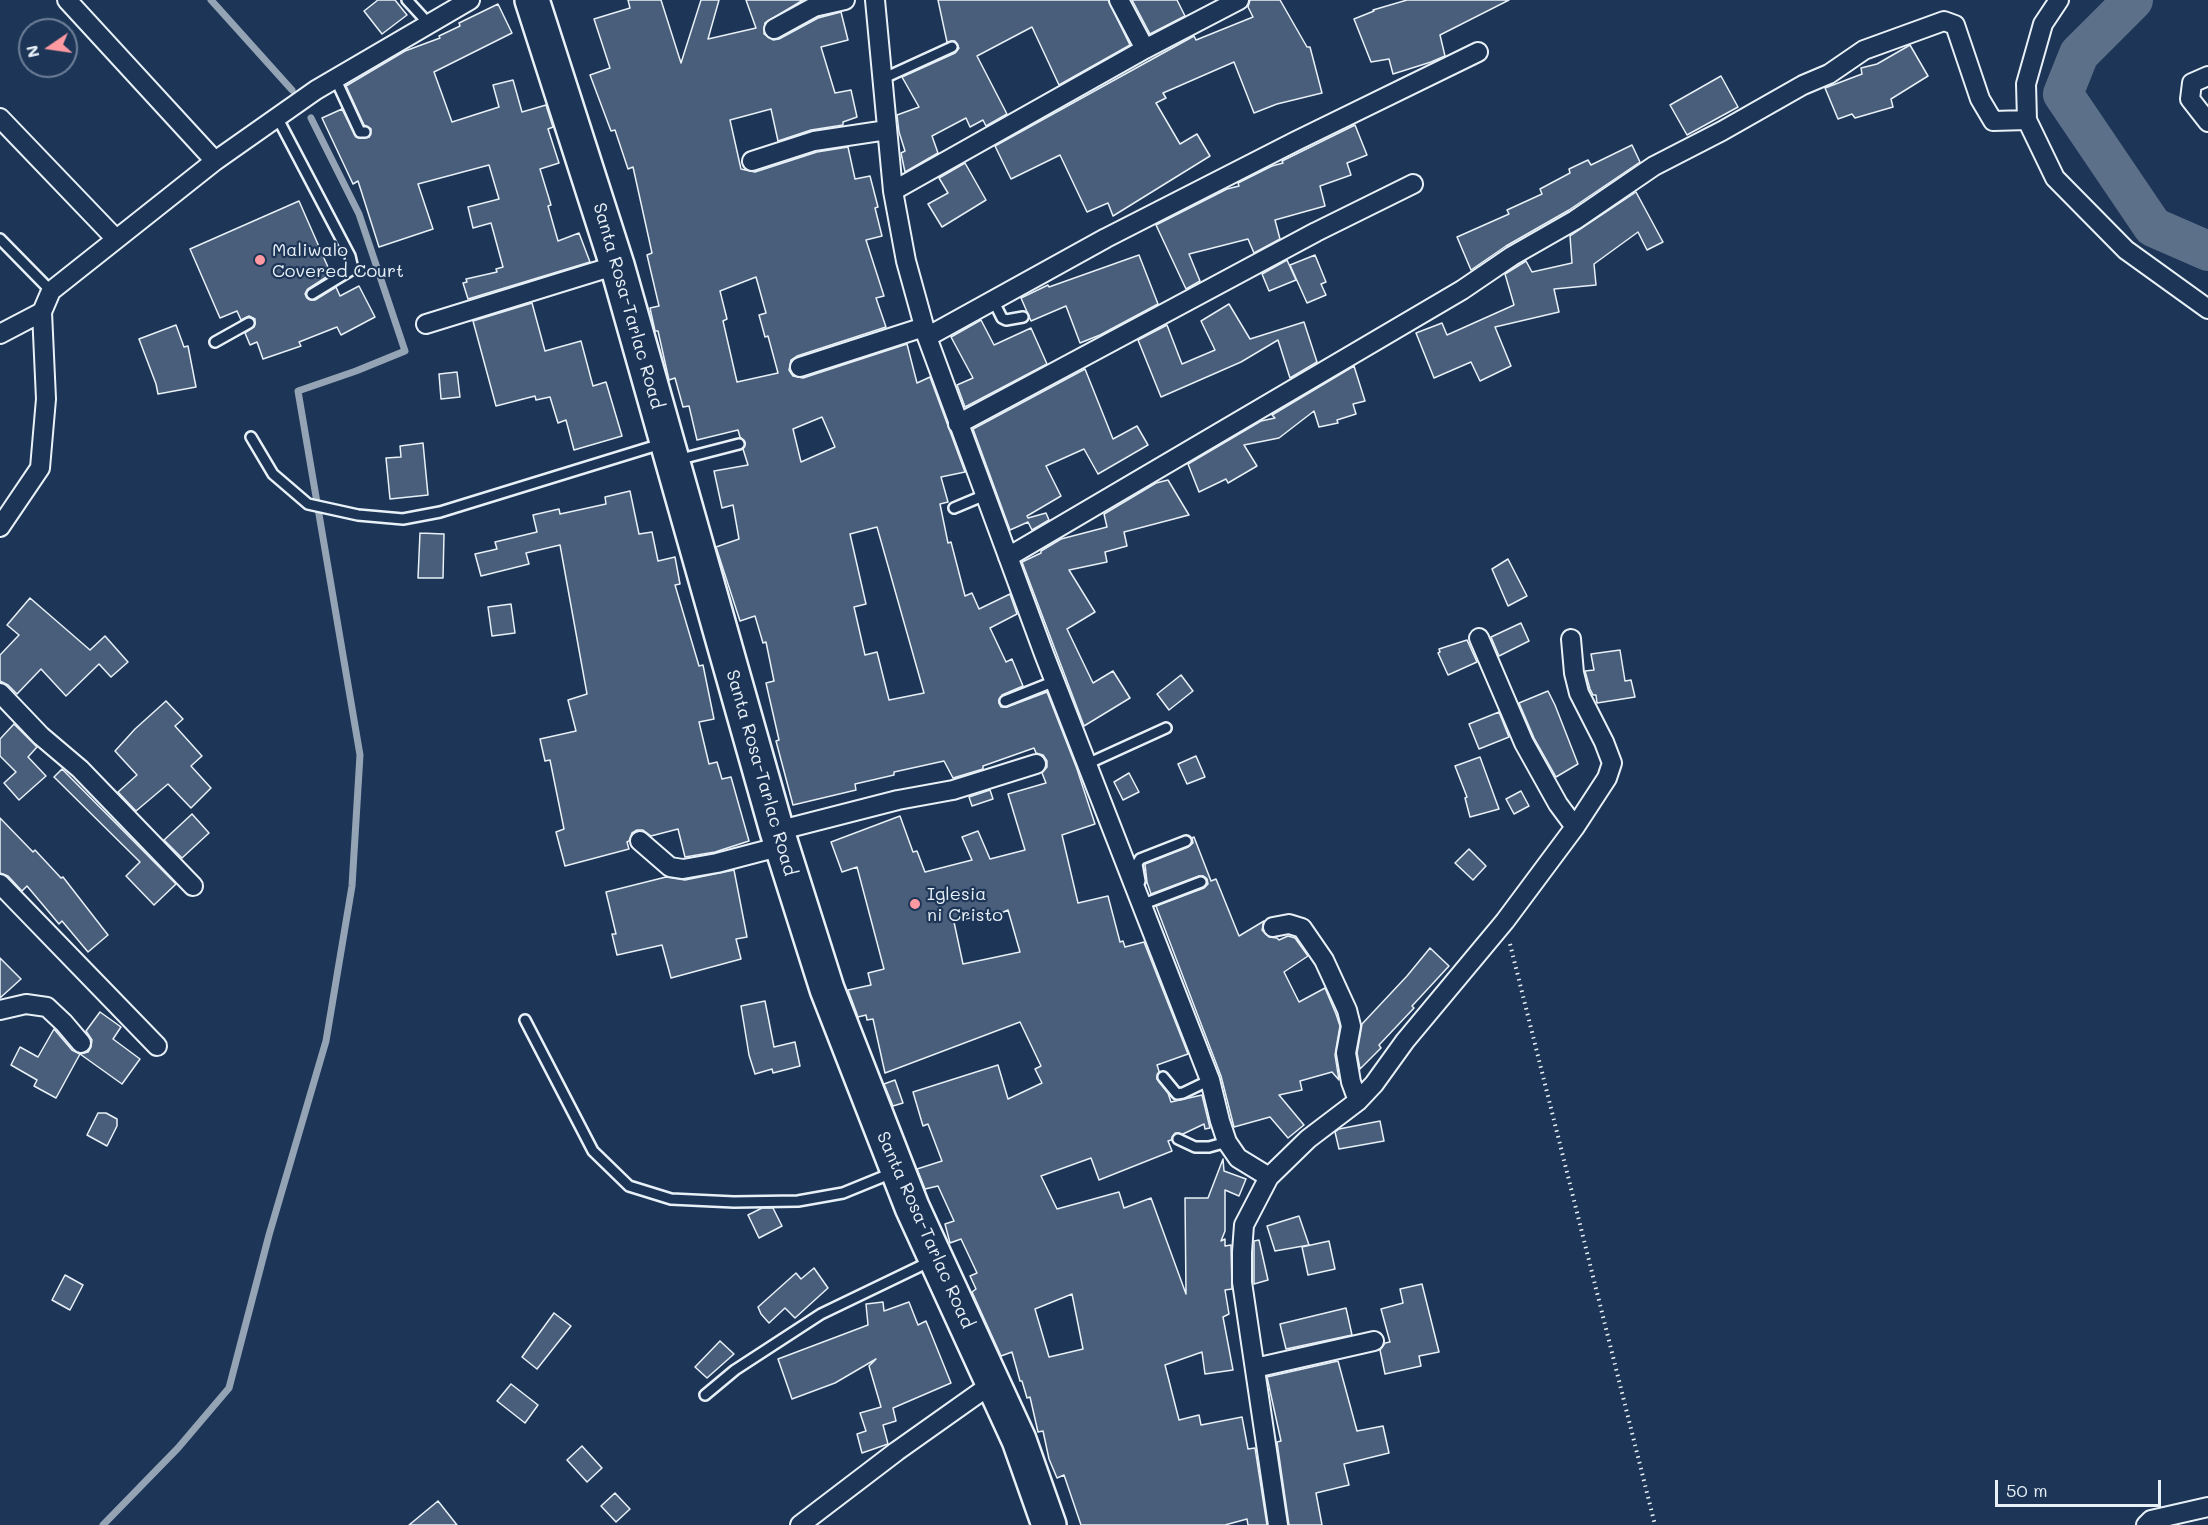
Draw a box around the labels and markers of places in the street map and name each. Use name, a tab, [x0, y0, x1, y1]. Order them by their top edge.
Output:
place label: Maliwalo Covered Court	[272, 239, 404, 282]
marker: Maliwalo Covered Court	[253, 253, 267, 267]
place label: Iglesia ni Cristo	[927, 883, 1003, 926]
marker: Iglesia ni Cristo	[908, 897, 922, 911]

